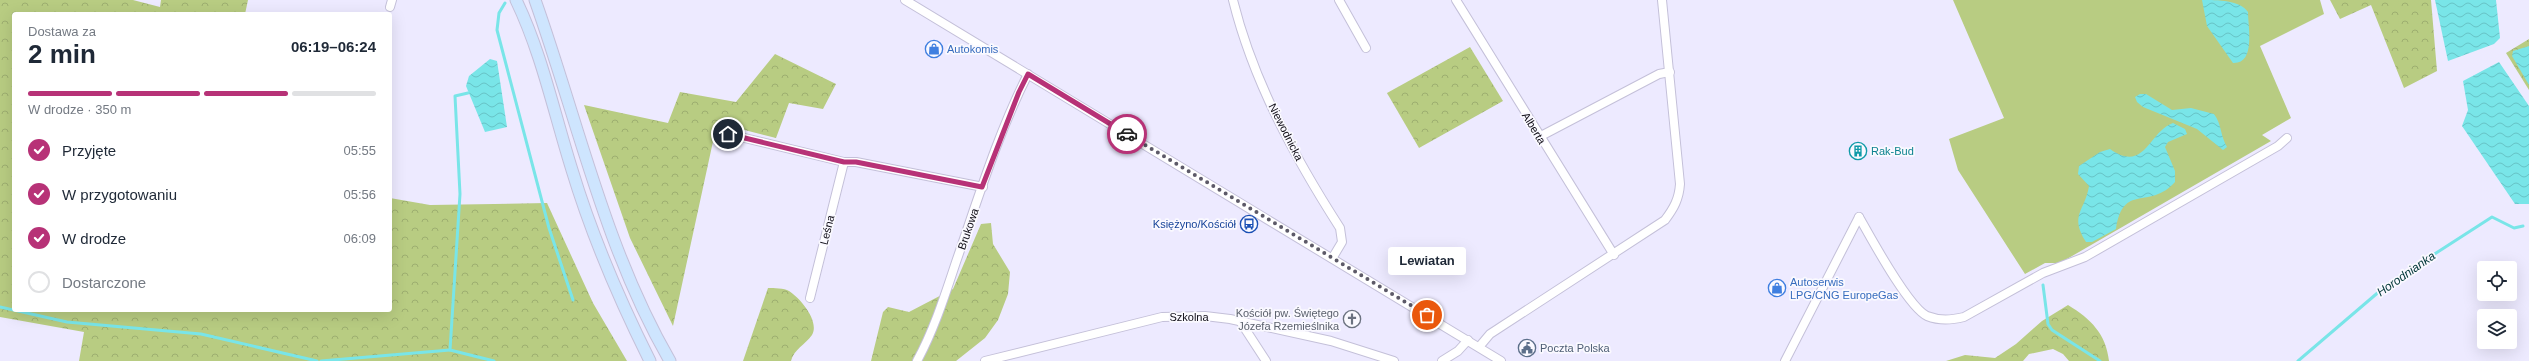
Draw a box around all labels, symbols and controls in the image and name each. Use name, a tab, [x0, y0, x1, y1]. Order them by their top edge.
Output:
text: Dostawa za	[28, 24, 96, 39]
text: 06:19–06:24	[291, 38, 376, 55]
text: 2 min	[28, 39, 96, 69]
shop icon: Autokomis	[924, 39, 944, 59]
place label: Autokomis	[947, 43, 999, 55]
street label: Niewodnicka	[1266, 101, 1306, 163]
text: W drodze · 350 m	[28, 102, 131, 117]
street label: Alberta	[1520, 110, 1549, 147]
courier	[1107, 114, 1147, 154]
pin	[711, 117, 745, 151]
icon: home	[717, 123, 739, 145]
icon: car	[1116, 123, 1138, 145]
icon: check	[28, 139, 50, 161]
building icon: Rak-Bud	[1848, 141, 1868, 161]
text: Przyjęte	[62, 142, 116, 159]
text: 05:55	[343, 143, 376, 158]
place label: Rak-Bud	[1871, 145, 1914, 157]
icon: check	[28, 183, 50, 205]
text: W przygotowaniu	[62, 186, 177, 203]
text: 05:56	[343, 187, 376, 202]
street label: Brukowa	[955, 206, 981, 251]
street label: Leśna	[818, 213, 837, 246]
bus stop icon: Księżyno/Kościół	[1239, 214, 1259, 234]
place label: Księżyno/Kościół	[1153, 218, 1237, 230]
icon: check	[28, 227, 50, 249]
text: W drodze	[62, 230, 126, 247]
text: 06:09	[343, 231, 376, 246]
callout: Lewiatan	[1388, 247, 1466, 275]
water label: Horodnianka	[2374, 249, 2438, 299]
text: Lewiatan	[1399, 253, 1455, 268]
map controls	[2477, 261, 2517, 349]
button: locate	[2477, 261, 2517, 301]
text: Dostarczone	[62, 274, 146, 291]
place label: Autoserwis LPG/CNG EuropeGas	[1790, 276, 1899, 301]
shop icon: Autoserwis LPG/CNG EuropeGas	[1767, 278, 1787, 298]
pin	[1410, 298, 1444, 332]
icon: bag	[1416, 304, 1438, 326]
place label: Kościół pw. Świętego Józefa Rzemieślnika	[1236, 307, 1340, 332]
church icon: Kościół pw. Świętego Józefa Rzemieślnika	[1342, 309, 1362, 329]
button: layers	[2477, 309, 2517, 349]
street label: Szkolna	[1169, 311, 1209, 323]
public building icon: Poczta Polska	[1517, 338, 1537, 358]
place label: Poczta Polska	[1540, 342, 1611, 354]

